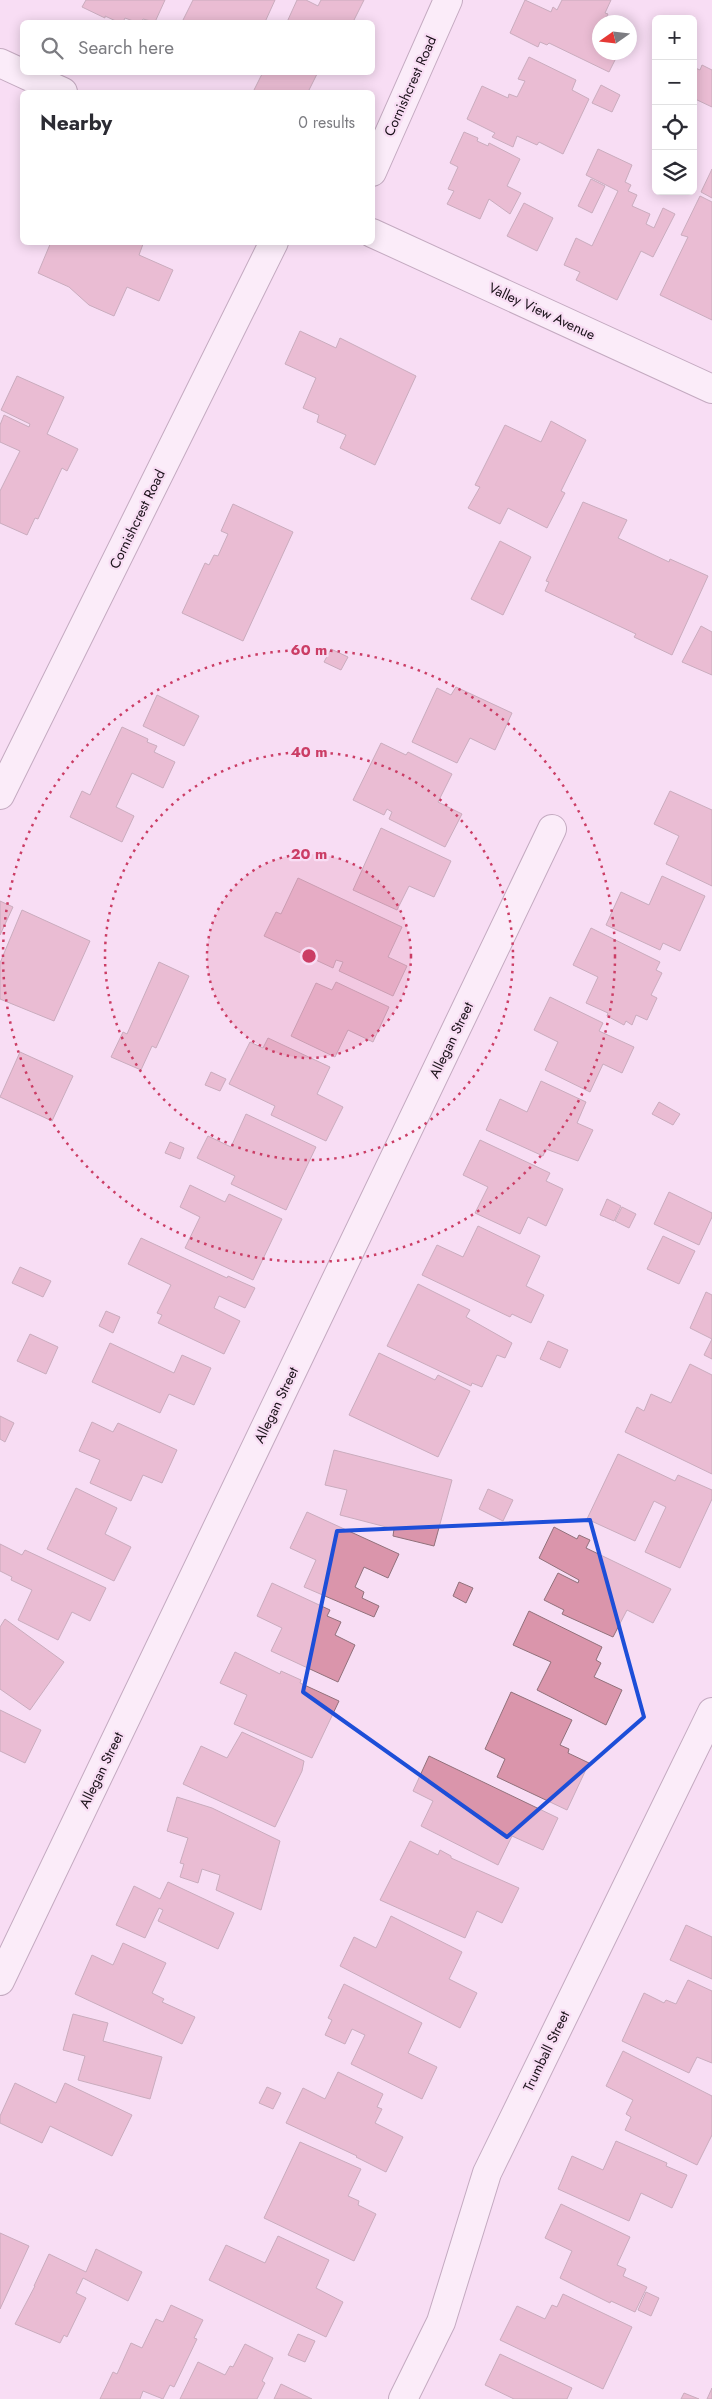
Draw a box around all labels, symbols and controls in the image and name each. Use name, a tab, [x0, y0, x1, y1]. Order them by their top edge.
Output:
north arrow	[592, 15, 637, 60]
map controls	[652, 15, 697, 195]
button: +	[652, 15, 697, 60]
search box	[20, 20, 375, 75]
street label: Cornishcrest Road	[379, 33, 441, 139]
icon: search	[38, 34, 66, 62]
text: Search here	[78, 34, 174, 61]
button: −	[652, 60, 697, 105]
button: locate	[652, 105, 697, 150]
text: Nearby	[40, 108, 112, 138]
text: 0 results	[298, 111, 355, 134]
button: layers	[652, 150, 697, 195]
street label: Valley View Avenue	[485, 278, 599, 344]
street label: Cornishcrest Road	[104, 466, 170, 572]
text: 60 m	[291, 639, 327, 661]
text: 40 m	[290, 741, 328, 763]
text: 20 m	[291, 843, 327, 865]
centre of rings	[300, 947, 318, 965]
street label: Allegan Street	[424, 998, 478, 1081]
street label: Allegan Street	[249, 1363, 303, 1446]
street label: Allegan Street	[74, 1728, 128, 1811]
street label: Trumball Street	[518, 2007, 574, 2095]

